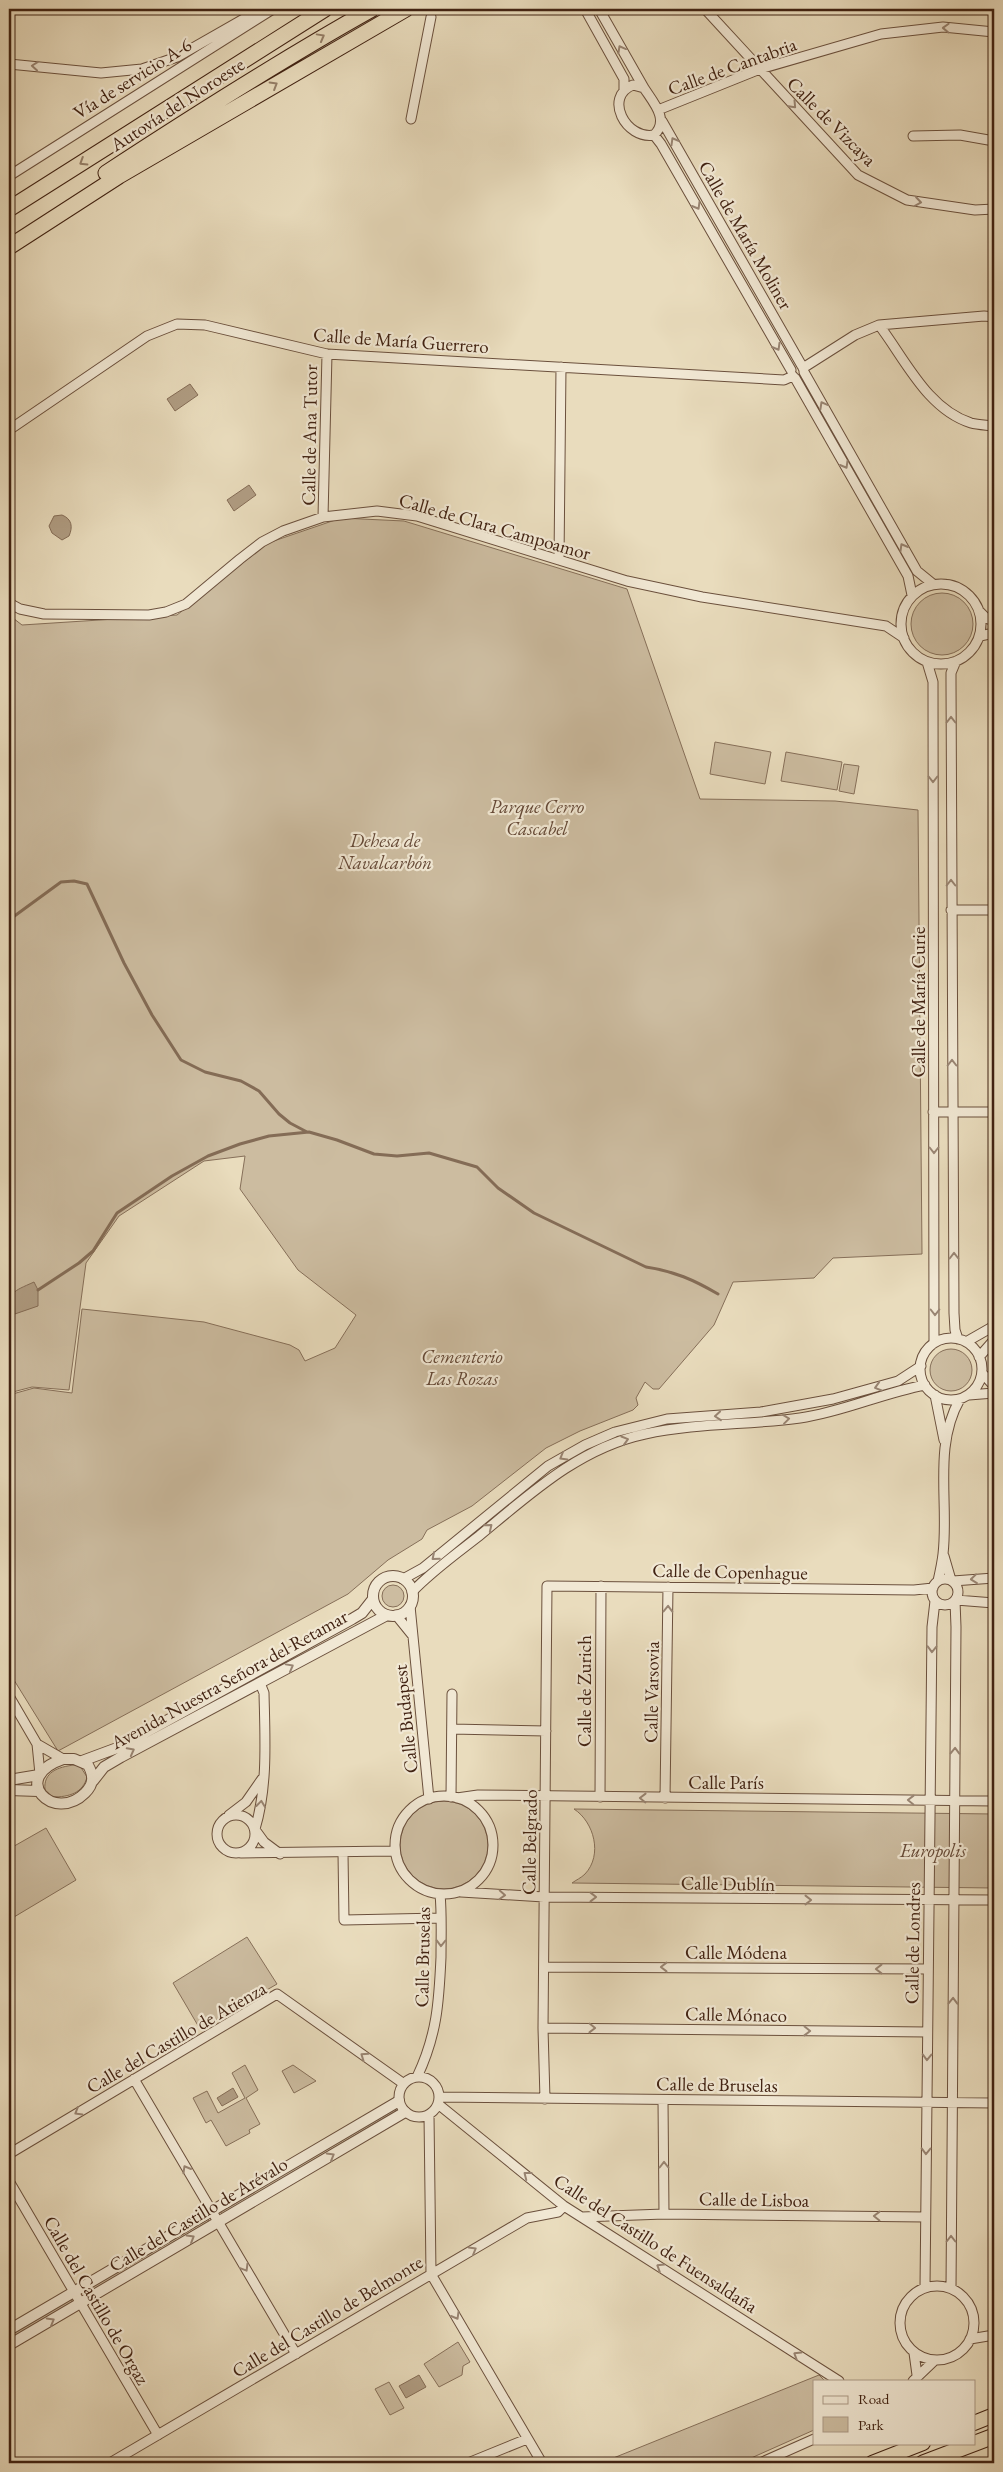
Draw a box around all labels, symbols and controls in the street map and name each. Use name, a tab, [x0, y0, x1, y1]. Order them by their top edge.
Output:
one-way arrow	[941, 23, 949, 33]
street label: Calle de Cantabria	[664, 31, 800, 101]
street label: Vía de servicio A-6	[68, 32, 196, 125]
one-way arrow	[316, 34, 325, 44]
one-way arrow	[618, 45, 628, 54]
street label: Autovía del Noroeste	[105, 52, 249, 158]
one-way arrow	[31, 61, 39, 72]
street label: Calle de Vizcaya	[781, 71, 882, 172]
one-way arrow	[269, 81, 278, 91]
one-way arrow	[787, 99, 796, 108]
one-way arrow	[670, 138, 680, 147]
one-way arrow	[79, 155, 88, 165]
street label: Calle de María Moliner	[693, 156, 799, 315]
one-way arrow	[915, 196, 923, 207]
one-way arrow	[690, 201, 700, 210]
street label: Calle de María Guerrero	[312, 322, 490, 359]
one-way arrow	[771, 342, 781, 351]
street label: Calle de Ana Tutor	[296, 364, 323, 506]
one-way arrow	[819, 402, 829, 411]
one-way arrow	[839, 460, 849, 469]
street label: Calle de Clara Campoamor	[396, 487, 594, 566]
one-way arrow	[900, 543, 910, 552]
one-way arrow	[946, 716, 956, 724]
one-way arrow	[928, 776, 938, 783]
park label: Parque Cerro Cascabel	[490, 794, 584, 841]
park label: Dehesa de Navalcarbón	[337, 828, 432, 875]
one-way arrow	[946, 878, 956, 886]
street label: Calle de María Curie	[906, 927, 931, 1077]
one-way arrow	[947, 1058, 957, 1066]
one-way arrow	[929, 1146, 939, 1154]
one-way arrow	[949, 1252, 959, 1260]
one-way arrow	[930, 1308, 940, 1316]
park label: Cementerio Las Rozas	[421, 1344, 503, 1391]
one-way arrow	[874, 1382, 882, 1392]
one-way arrow	[714, 1410, 722, 1421]
one-way arrow	[782, 1414, 790, 1425]
one-way arrow	[620, 1435, 629, 1445]
one-way arrow	[559, 1450, 568, 1460]
one-way arrow	[484, 1524, 493, 1533]
one-way arrow	[432, 1551, 441, 1560]
street label: Calle de Copenhague	[652, 1558, 808, 1585]
one-way arrow	[969, 1573, 977, 1584]
street label: Avenida Nuestra Señora del Retamar	[106, 1603, 353, 1756]
one-way arrow	[663, 1605, 673, 1613]
street label: Calle de Zurich	[572, 1635, 597, 1747]
street label: Calle Varsovia	[638, 1640, 665, 1743]
one-way arrow	[926, 1645, 937, 1653]
one-way arrow	[284, 1663, 293, 1673]
street label: Calle Budapest	[387, 1663, 424, 1775]
one-way arrow	[950, 1747, 960, 1754]
one-way arrow	[126, 1748, 135, 1758]
street label: Calle París	[688, 1770, 764, 1795]
street label: Calle Belgrado	[516, 1789, 543, 1895]
one-way arrow	[639, 1792, 647, 1803]
one-way arrow	[906, 1795, 914, 1805]
one-way arrow	[255, 1800, 266, 1808]
park label: Europolis	[899, 1838, 967, 1863]
street label: Calle Dublín	[681, 1870, 775, 1897]
street label: Calle de Londres	[899, 1882, 926, 2004]
one-way arrow	[499, 1890, 507, 1901]
one-way arrow	[590, 1892, 597, 1902]
one-way arrow	[804, 1895, 812, 1905]
street label: Calle Bruselas	[409, 1906, 436, 2008]
one-way arrow	[436, 1940, 446, 1947]
street label: Calle Módena	[685, 1940, 788, 1965]
one-way arrow	[660, 1962, 668, 1972]
one-way arrow	[875, 1964, 883, 1974]
street label: Calle del Castillo de Atienza	[82, 1975, 271, 2099]
one-way arrow	[948, 1997, 958, 2004]
street label: Calle Mónaco	[685, 2001, 787, 2028]
one-way arrow	[588, 2023, 596, 2034]
one-way arrow	[803, 2025, 811, 2036]
one-way arrow	[360, 2053, 370, 2062]
one-way arrow	[922, 2053, 932, 2061]
street label: Calle de Bruselas	[656, 2071, 778, 2098]
one-way arrow	[75, 2106, 84, 2116]
one-way arrow	[921, 2147, 931, 2155]
street label: Calle del Castillo de Arévalo	[104, 2151, 292, 2278]
one-way arrow	[325, 2152, 334, 2162]
one-way arrow	[659, 2161, 669, 2168]
one-way arrow	[183, 2166, 193, 2175]
street label: Calle del Castillo de Fuensaldaña	[549, 2168, 763, 2319]
one-way arrow	[523, 2172, 532, 2181]
street label: Calle de Lisboa	[699, 2186, 810, 2213]
street label: Calle del Castillo de Orgaz	[38, 2211, 156, 2390]
one-way arrow	[872, 2211, 880, 2222]
one-way arrow	[185, 2235, 194, 2245]
one-way arrow	[946, 2235, 956, 2242]
one-way arrow	[468, 2246, 477, 2256]
street label: Calle del Castillo de Belmonte	[227, 2249, 427, 2383]
one-way arrow	[238, 2263, 248, 2272]
one-way arrow	[657, 2264, 666, 2274]
one-way arrow	[449, 2311, 459, 2320]
one-way arrow	[45, 2317, 54, 2327]
one-way arrow	[794, 2351, 803, 2361]
legend	[813, 2380, 976, 2444]
text: Road	[858, 2389, 890, 2408]
text: Park	[858, 2415, 885, 2434]

